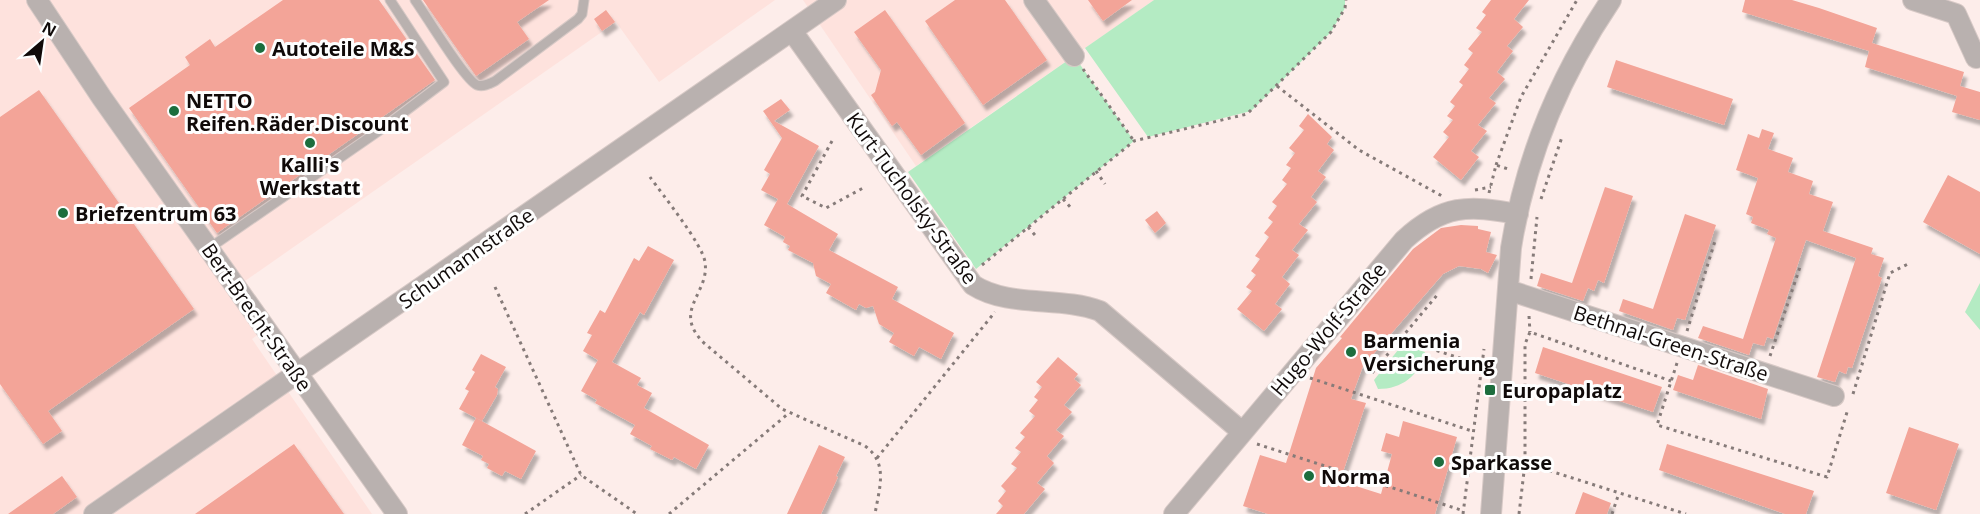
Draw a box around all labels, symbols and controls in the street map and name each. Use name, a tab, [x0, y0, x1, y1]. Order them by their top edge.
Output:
north arrow	[12, 12, 72, 72]
text: N	[38, 16, 60, 42]
place label: Autoteile M&S	[272, 35, 415, 62]
marker: Autoteile M&S	[253, 41, 267, 55]
place label: NETTO Reifen.Räder.Discount	[186, 87, 409, 137]
marker: NETTO Reifen.Räder.Discount	[167, 104, 181, 118]
street label: Kurt-Tucholsky-Straße	[841, 107, 983, 289]
marker: Kalli's Werkstatt	[303, 136, 317, 150]
place label: Kalli's Werkstatt	[260, 151, 361, 201]
place label: Briefzentrum 63	[75, 200, 237, 227]
street label: Schumannstraße	[393, 201, 539, 315]
marker: Briefzentrum 63	[56, 206, 70, 220]
street label: Bert-Brecht-Straße	[196, 238, 318, 396]
street label: Hugo-Wolf-Straße	[1264, 257, 1392, 401]
street label: Bethnal-Green-Straße	[1570, 299, 1772, 387]
place label: Barmenia Versicherung	[1363, 327, 1496, 377]
marker: Barmenia Versicherung	[1344, 345, 1358, 359]
place label: Europaplatz	[1502, 377, 1622, 404]
marker: Europaplatz	[1483, 383, 1497, 397]
place label: Sparkasse	[1451, 449, 1552, 476]
marker: Sparkasse	[1432, 455, 1446, 469]
place label: Norma	[1321, 463, 1390, 490]
marker: Norma	[1302, 469, 1316, 483]

